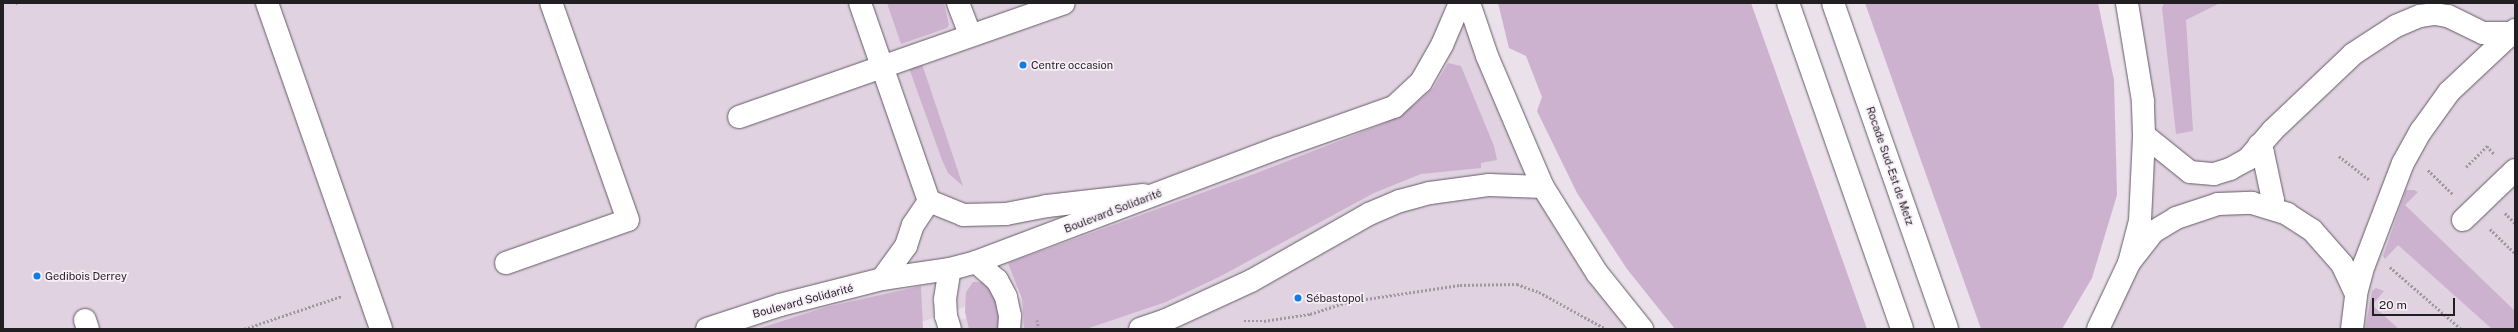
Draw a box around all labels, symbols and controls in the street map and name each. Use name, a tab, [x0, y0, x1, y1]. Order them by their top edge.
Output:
place label: Centre occasion	[1031, 58, 1113, 72]
marker: Centre occasion	[1018, 60, 1028, 70]
street label: Rocade Sud-Est de Metz	[1863, 105, 1917, 227]
street label: Boulevard Solidarité	[1062, 186, 1164, 236]
place label: Gedibois Derrey	[45, 269, 127, 283]
marker: Gedibois Derrey	[32, 271, 42, 281]
street label: Boulevard Solidarité	[751, 281, 855, 321]
scale bar	[2374, 290, 2457, 316]
place label: Sébastopol	[1306, 291, 1364, 305]
marker: Sébastopol	[1293, 293, 1303, 303]
text: 20 m	[2379, 298, 2407, 312]

